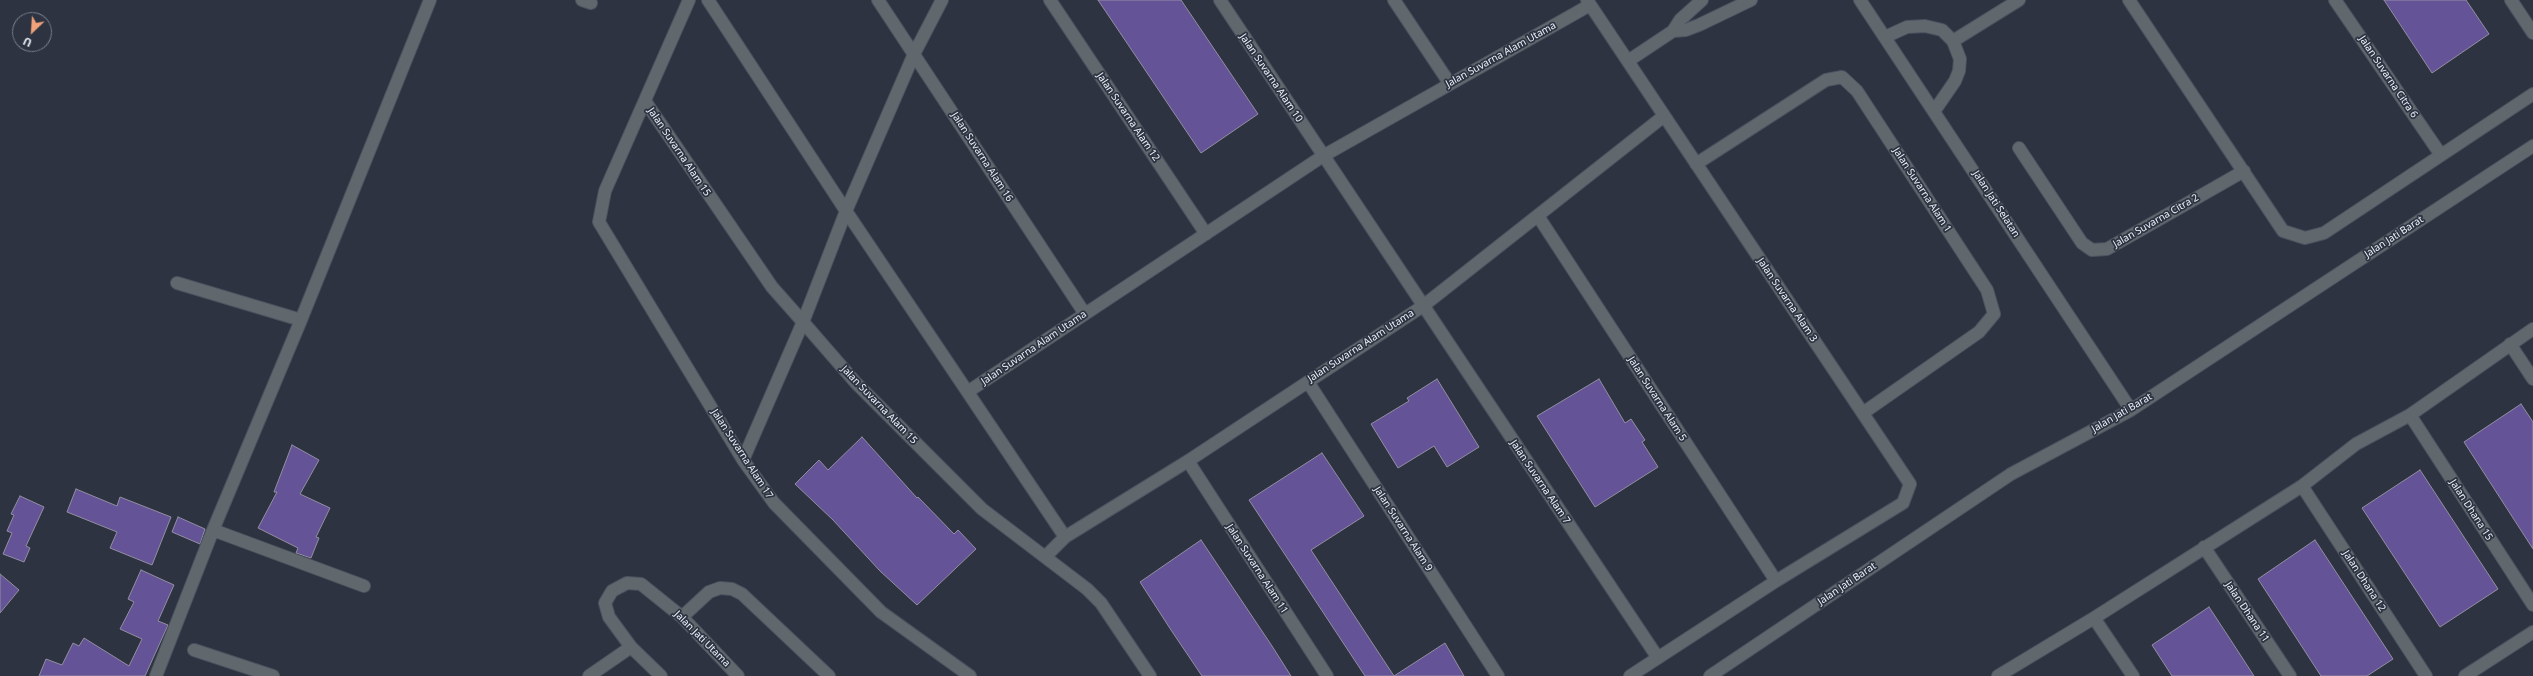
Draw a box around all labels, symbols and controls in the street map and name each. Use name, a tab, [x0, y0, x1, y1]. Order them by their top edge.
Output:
north arrow	[12, 12, 52, 52]
street label: Jalan Suvarna Alam Utama	[1444, 20, 1558, 90]
street label: Jalan Suvarna Alam 10	[1237, 31, 1305, 125]
text: U	[20, 34, 34, 51]
street label: Jalan Suvarna Citra 6	[2356, 34, 2420, 120]
street label: Jalan Suvarna Alam 12	[1094, 70, 1162, 164]
street label: Jalan Suvarna Alam 15	[645, 105, 713, 199]
street label: Jalan Suvarna Alam 16	[949, 110, 1015, 204]
street label: Jalan Suvarna Alam 1	[1890, 145, 1954, 235]
street label: Jalan Jati Selatan	[1970, 168, 2022, 240]
street label: Jalan Suvarna Citra 2	[2111, 192, 2201, 250]
street label: Jalan Jati Barat	[2362, 214, 2426, 260]
street label: Jalan Suvarna Alam 3	[1755, 256, 1819, 344]
street label: Jalan Suvarna Alam Utama	[1306, 307, 1416, 385]
street label: Jalan Suvarna Alam Utama	[979, 308, 1089, 388]
street label: Jalan Suvarna Alam 5	[1625, 354, 1689, 444]
street label: Jalan Suvarna Alam 15	[839, 363, 919, 447]
street label: Jalan Jati Barat	[2090, 391, 2154, 435]
street label: Jalan Suvarna Alam 17	[709, 407, 775, 501]
street label: Jalan Suvarna Alam 7	[1508, 438, 1572, 526]
street label: Jalan Dhana 15	[2447, 477, 2495, 543]
street label: Jalan Suvarna Alam 9	[1371, 484, 1435, 574]
street label: Jalan Suvarna Alam 11	[1224, 522, 1290, 616]
street label: Jalan Dhana 12	[2340, 548, 2388, 614]
street label: Jalan Jati Barat	[1816, 560, 1878, 608]
street label: Jalan Dhana 11	[2222, 580, 2272, 644]
street label: Jalan Jati Utama	[672, 609, 732, 669]

